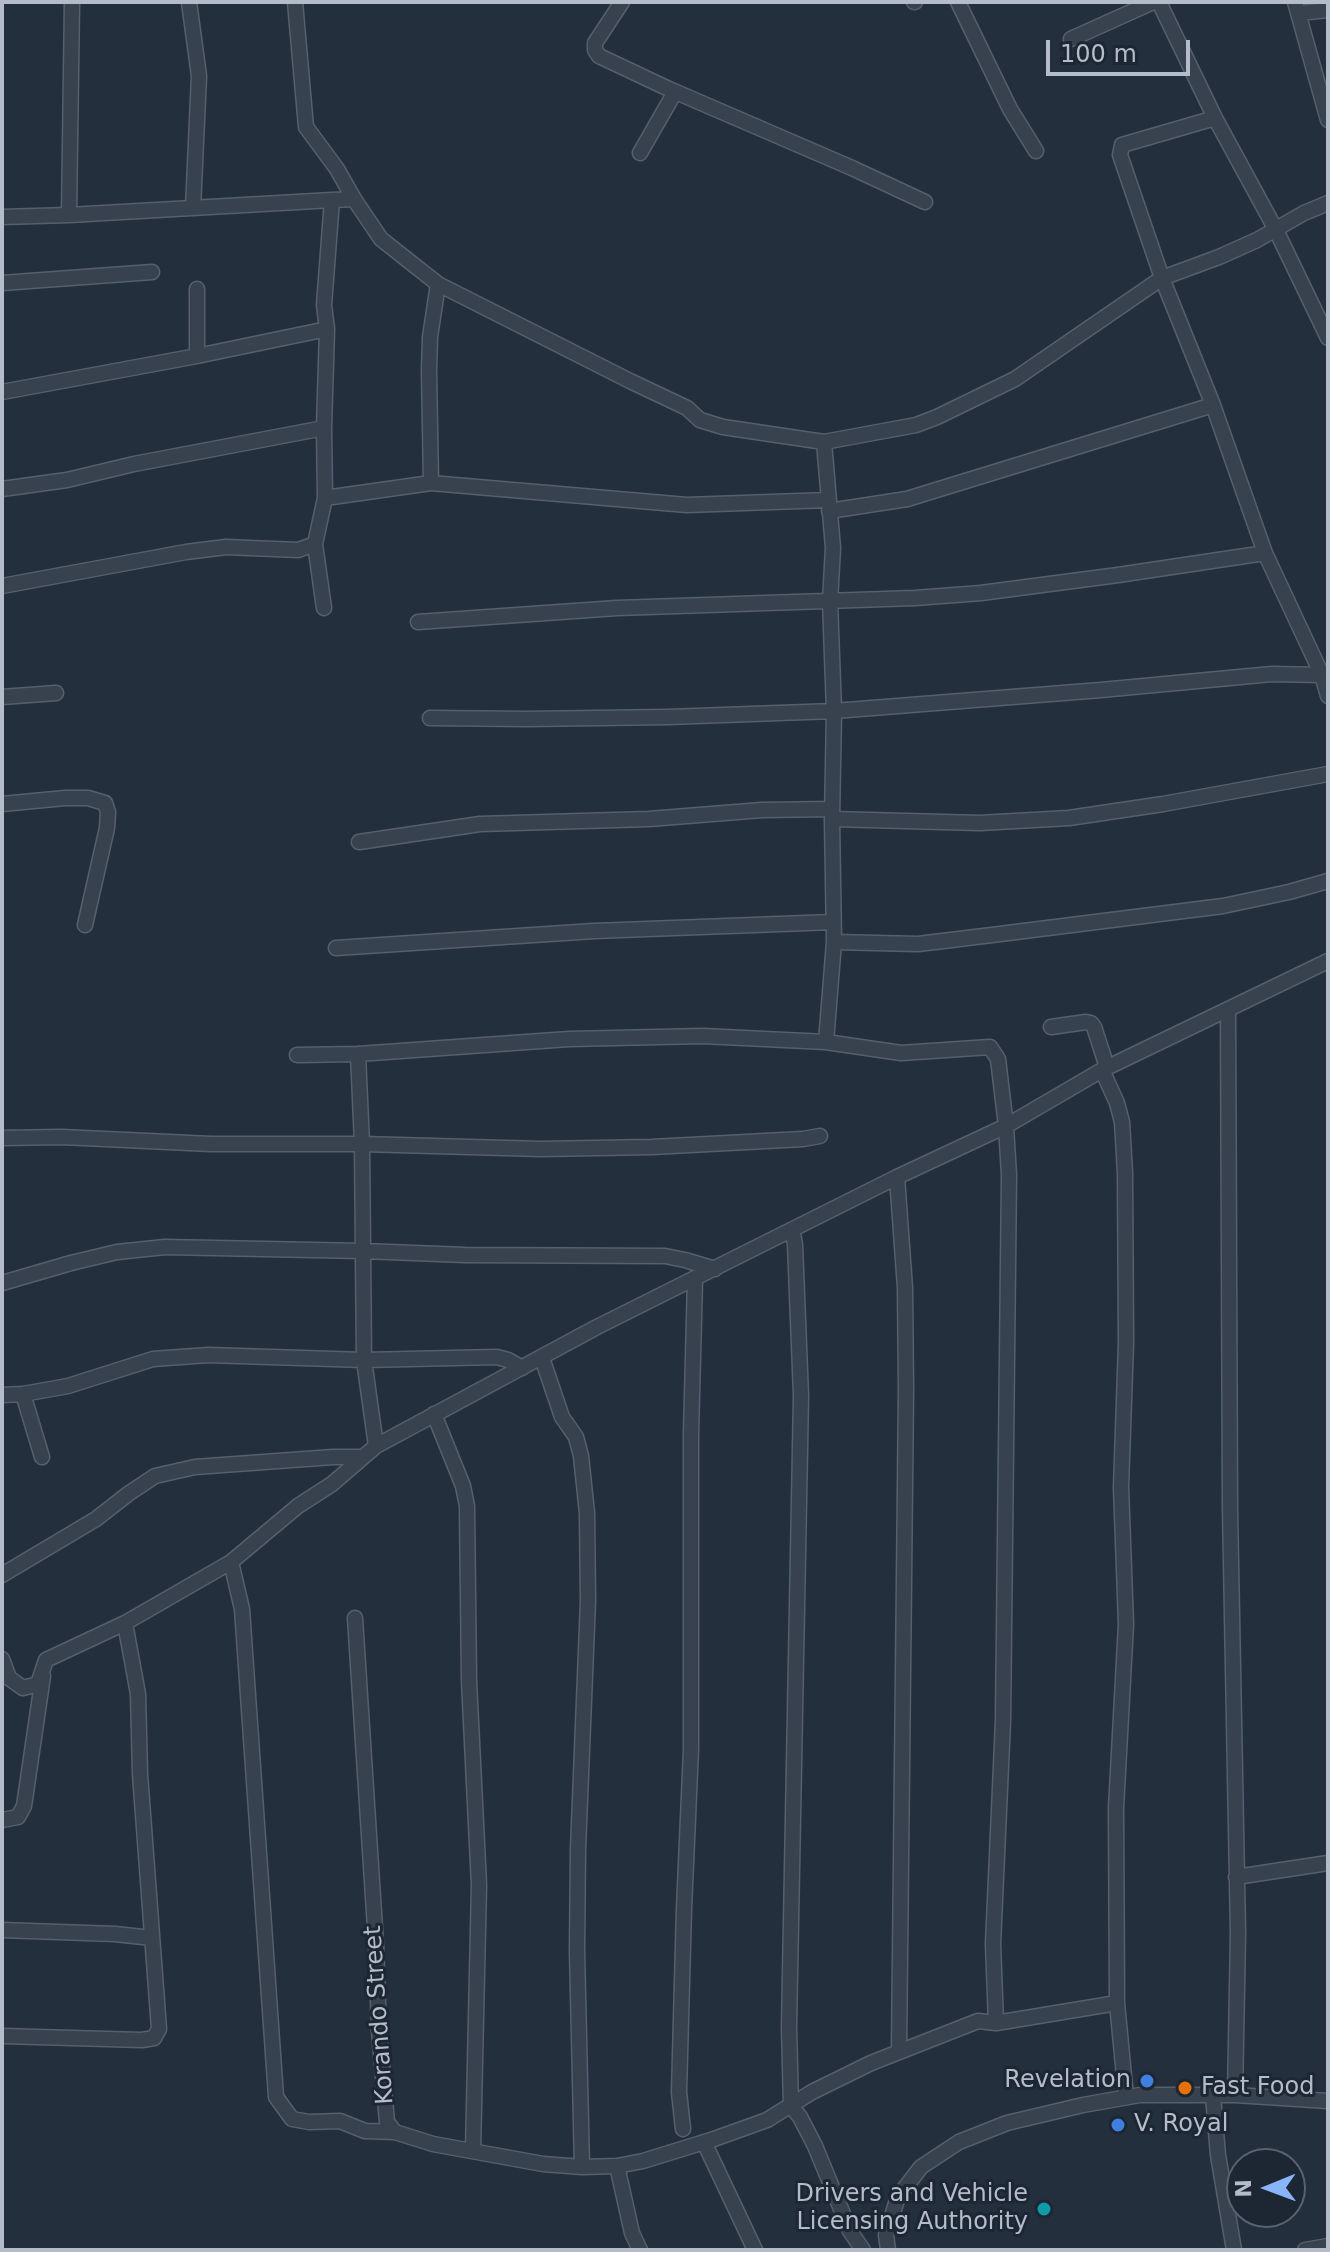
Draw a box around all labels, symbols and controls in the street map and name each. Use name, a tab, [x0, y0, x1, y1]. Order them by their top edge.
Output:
scale bar	[1050, 24, 1194, 74]
text: 100 m	[1060, 40, 1137, 68]
street label: Korando Street	[359, 1924, 401, 2106]
place label: Revelation	[1004, 2067, 1131, 2095]
marker: Revelation	[1138, 2072, 1156, 2090]
place label: Fast Food	[1201, 2074, 1314, 2102]
marker: Fast Food	[1176, 2079, 1194, 2097]
place label: V. Royal	[1134, 2111, 1228, 2139]
marker: V. Royal	[1109, 2116, 1127, 2134]
north arrow	[1226, 2148, 1306, 2228]
text: N	[1231, 2179, 1256, 2198]
place label: Drivers and Vehicle Licensing Authority	[795, 2181, 1028, 2237]
marker: Drivers and Vehicle Licensing Authority	[1035, 2200, 1053, 2218]

